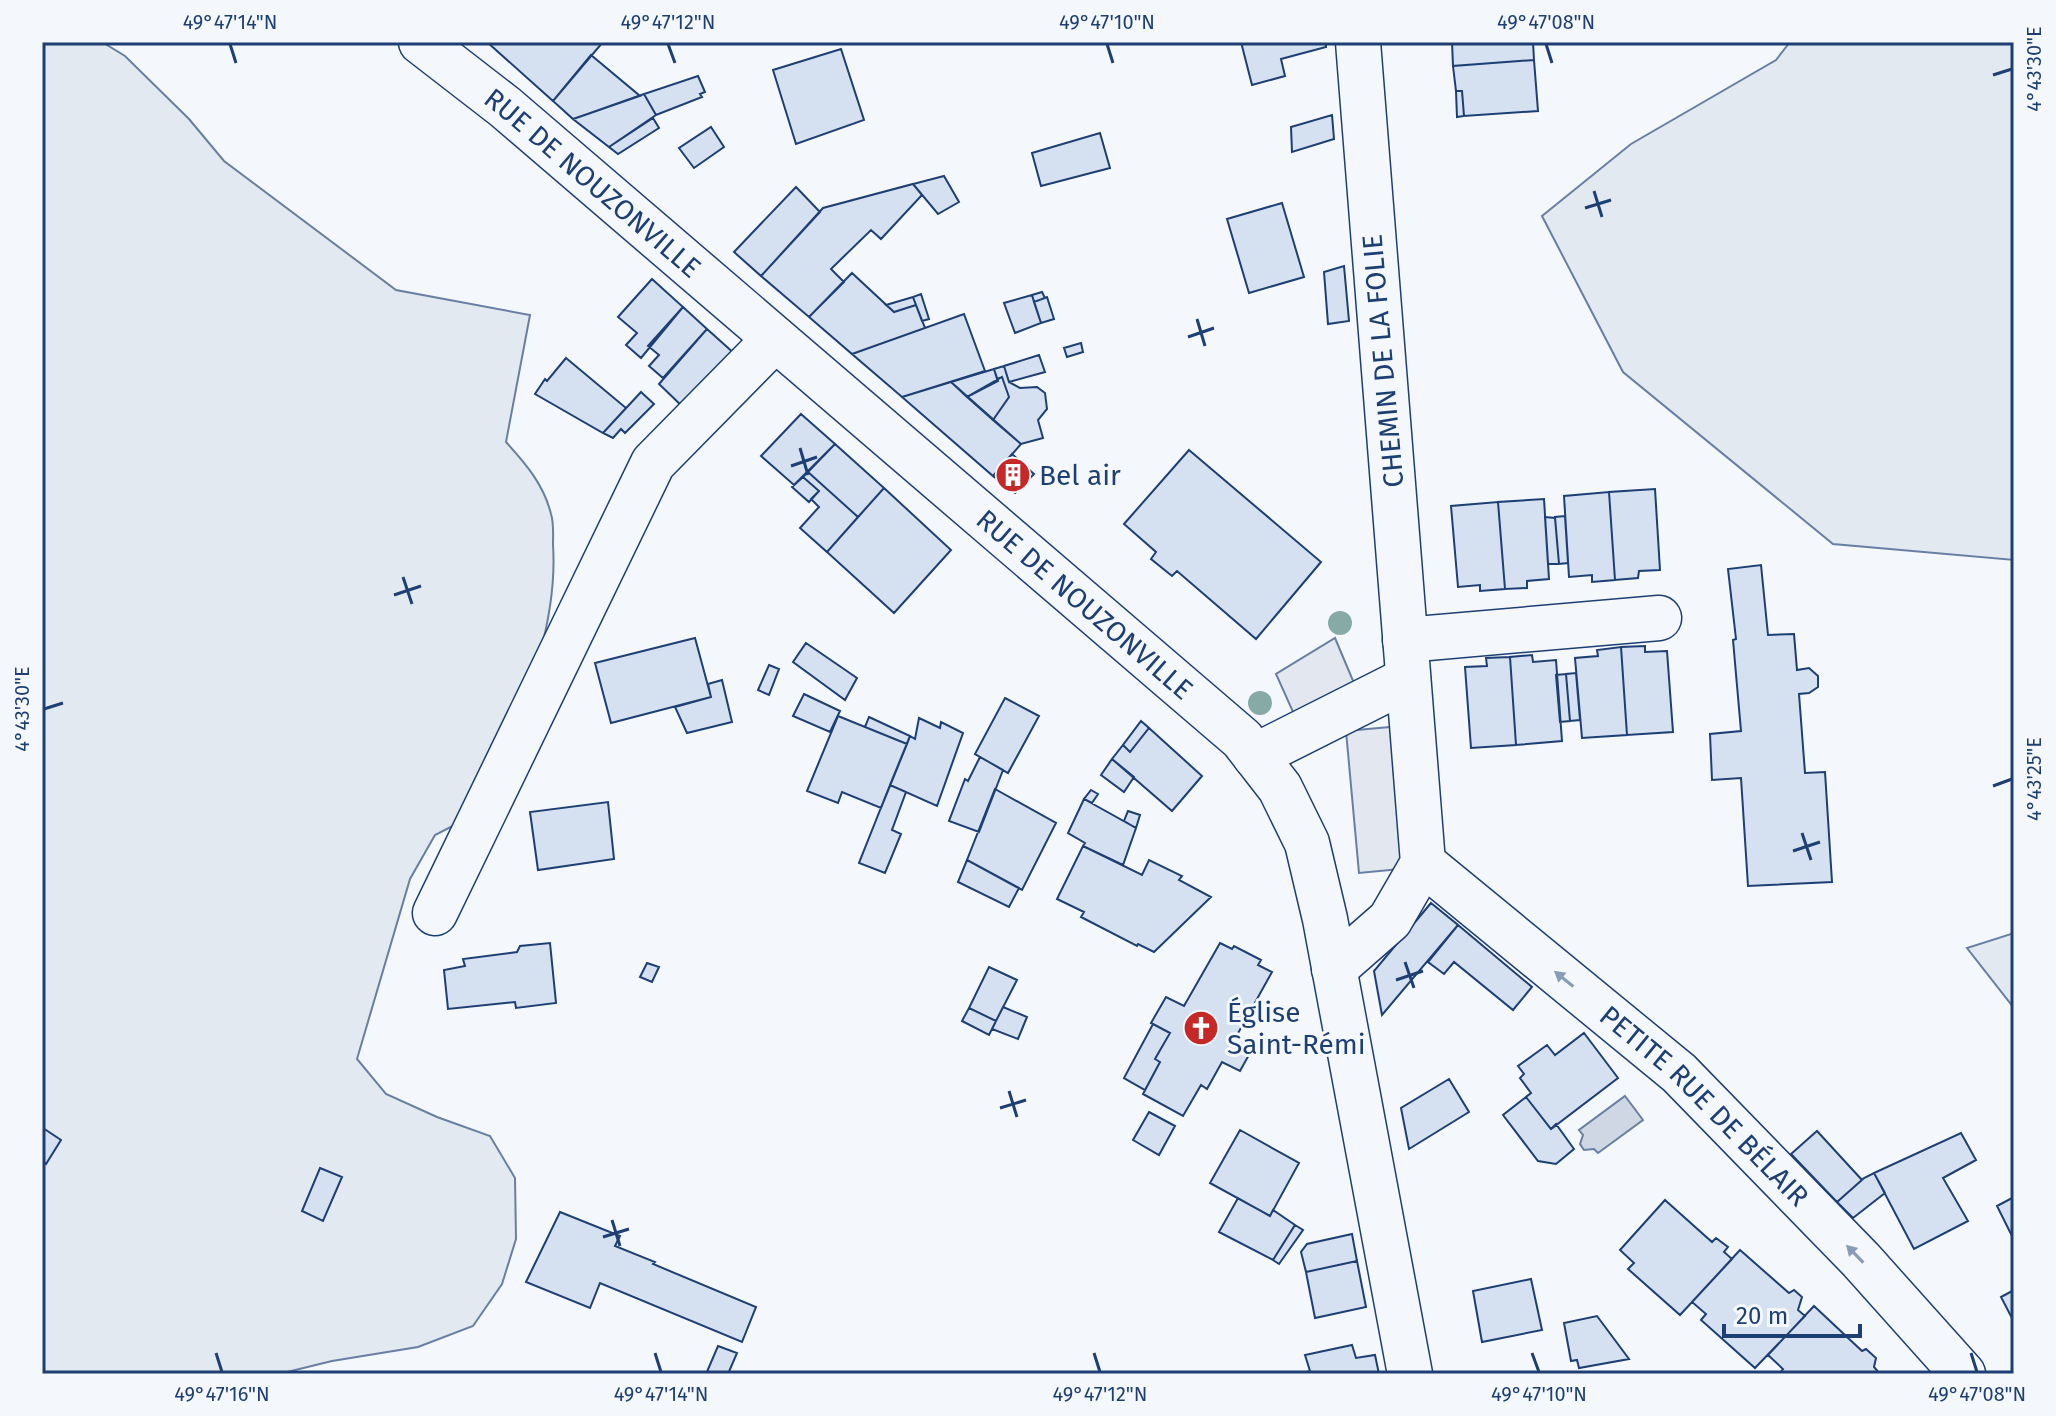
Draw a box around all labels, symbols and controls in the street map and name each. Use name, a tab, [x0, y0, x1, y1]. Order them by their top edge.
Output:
text: 49°47'14"N	[183, 10, 277, 34]
text: 49°47'12"N	[621, 10, 716, 34]
text: 49°47'10"N	[1059, 10, 1155, 34]
text: 49°47'08"N	[1497, 10, 1595, 34]
text: 4°43'30"E	[2022, 26, 2046, 112]
street label: RUE DE NOUZONVILLE	[478, 81, 708, 284]
street label: CHEMIN DE LA FOLIE	[1355, 233, 1411, 489]
building icon: Bel air	[994, 456, 1032, 494]
place label: Bel air	[1039, 459, 1121, 492]
street label: RUE DE NOUZONVILLE	[970, 502, 1200, 706]
text: 4°43'30"E	[10, 666, 34, 752]
text: 4°43'25"E	[2022, 737, 2046, 821]
one-way arrow	[1554, 971, 1574, 988]
place label: Église Saint-Rémi	[1227, 996, 1366, 1061]
street label: PETITE RUE DE BÉLAIR	[1593, 999, 1816, 1213]
church icon: Église Saint-Rémi	[1182, 1009, 1220, 1047]
one-way arrow	[1846, 1244, 1864, 1263]
scale bar	[1724, 1288, 1860, 1338]
text: 20 m	[1736, 1302, 1788, 1330]
text: 49°47'16"N	[174, 1382, 270, 1406]
text: 49°47'14"N	[614, 1382, 708, 1406]
text: 49°47'12"N	[1053, 1382, 1148, 1406]
text: 49°47'10"N	[1491, 1382, 1587, 1406]
text: 49°47'08"N	[1928, 1382, 2026, 1406]

